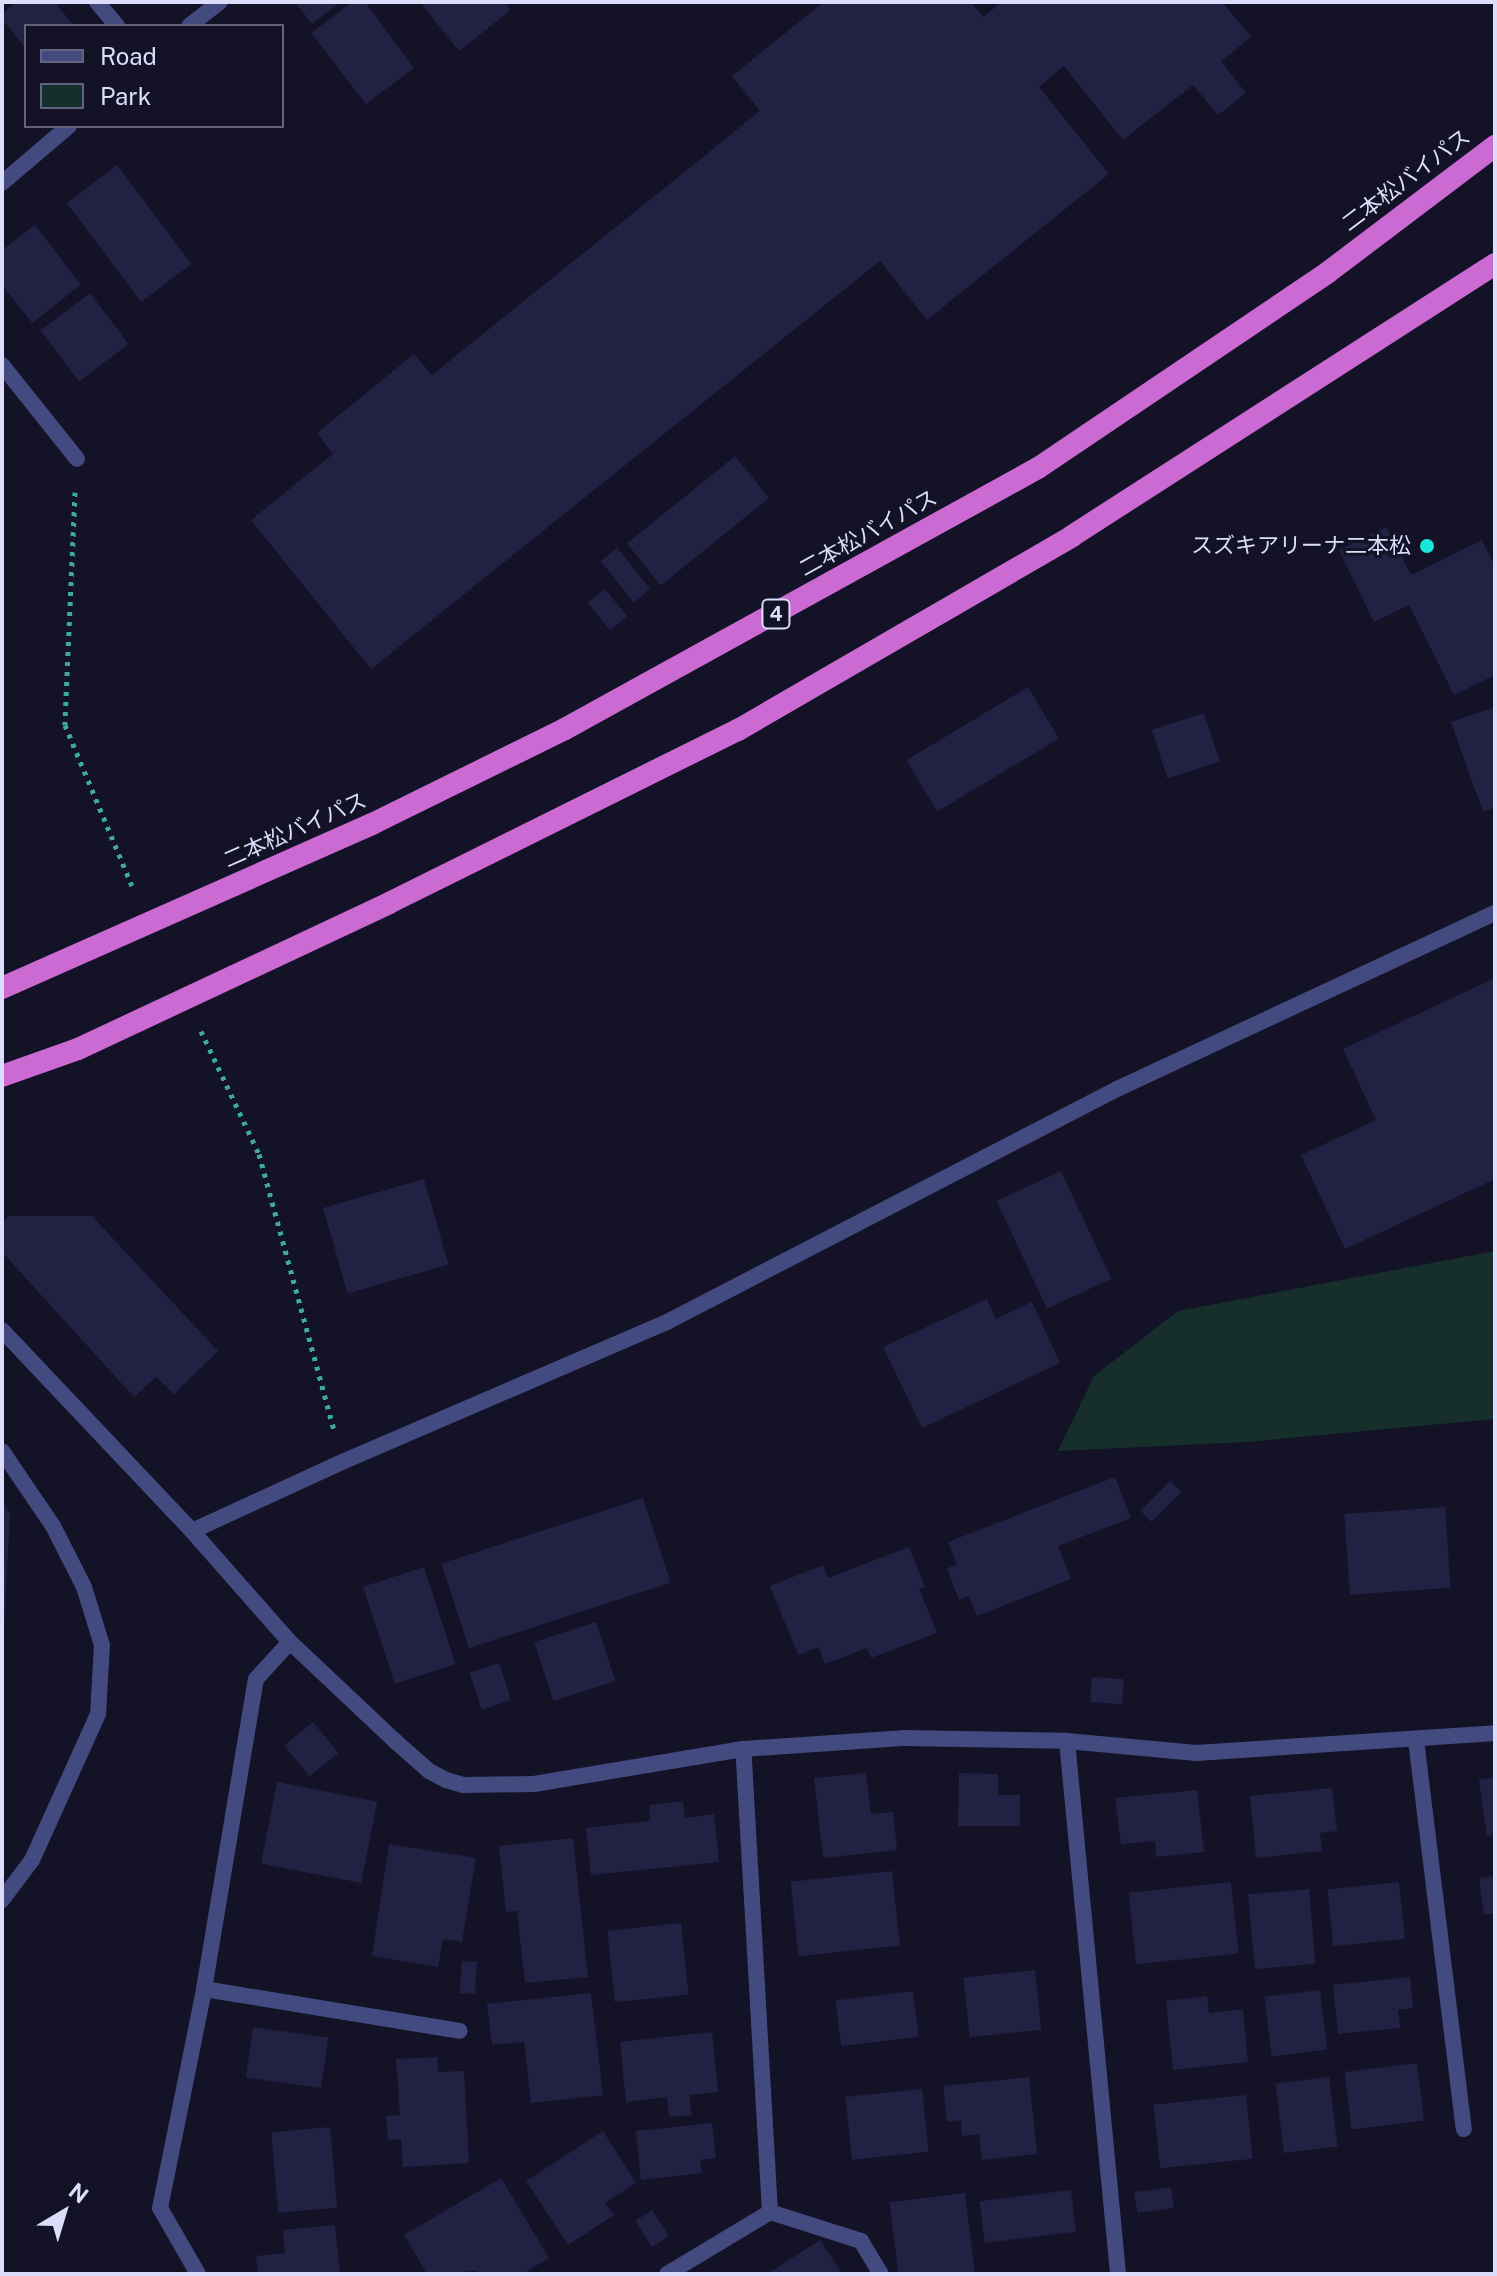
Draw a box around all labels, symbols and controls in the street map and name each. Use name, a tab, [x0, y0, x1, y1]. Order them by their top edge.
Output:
legend	[24, 24, 284, 128]
text: Road	[100, 42, 157, 70]
text: Park	[100, 82, 151, 110]
street label: 二本松バイパス	[1337, 123, 1475, 237]
street label: 二本松バイパス	[794, 484, 942, 582]
place label: スズキアリーナ二本松	[1191, 533, 1411, 559]
marker: スズキアリーナ二本松	[1418, 537, 1436, 555]
road number: 4	[760, 598, 792, 630]
street label: 二本松バイパス	[219, 787, 371, 873]
north arrow	[24, 2172, 104, 2252]
text: N	[64, 2178, 94, 2209]

